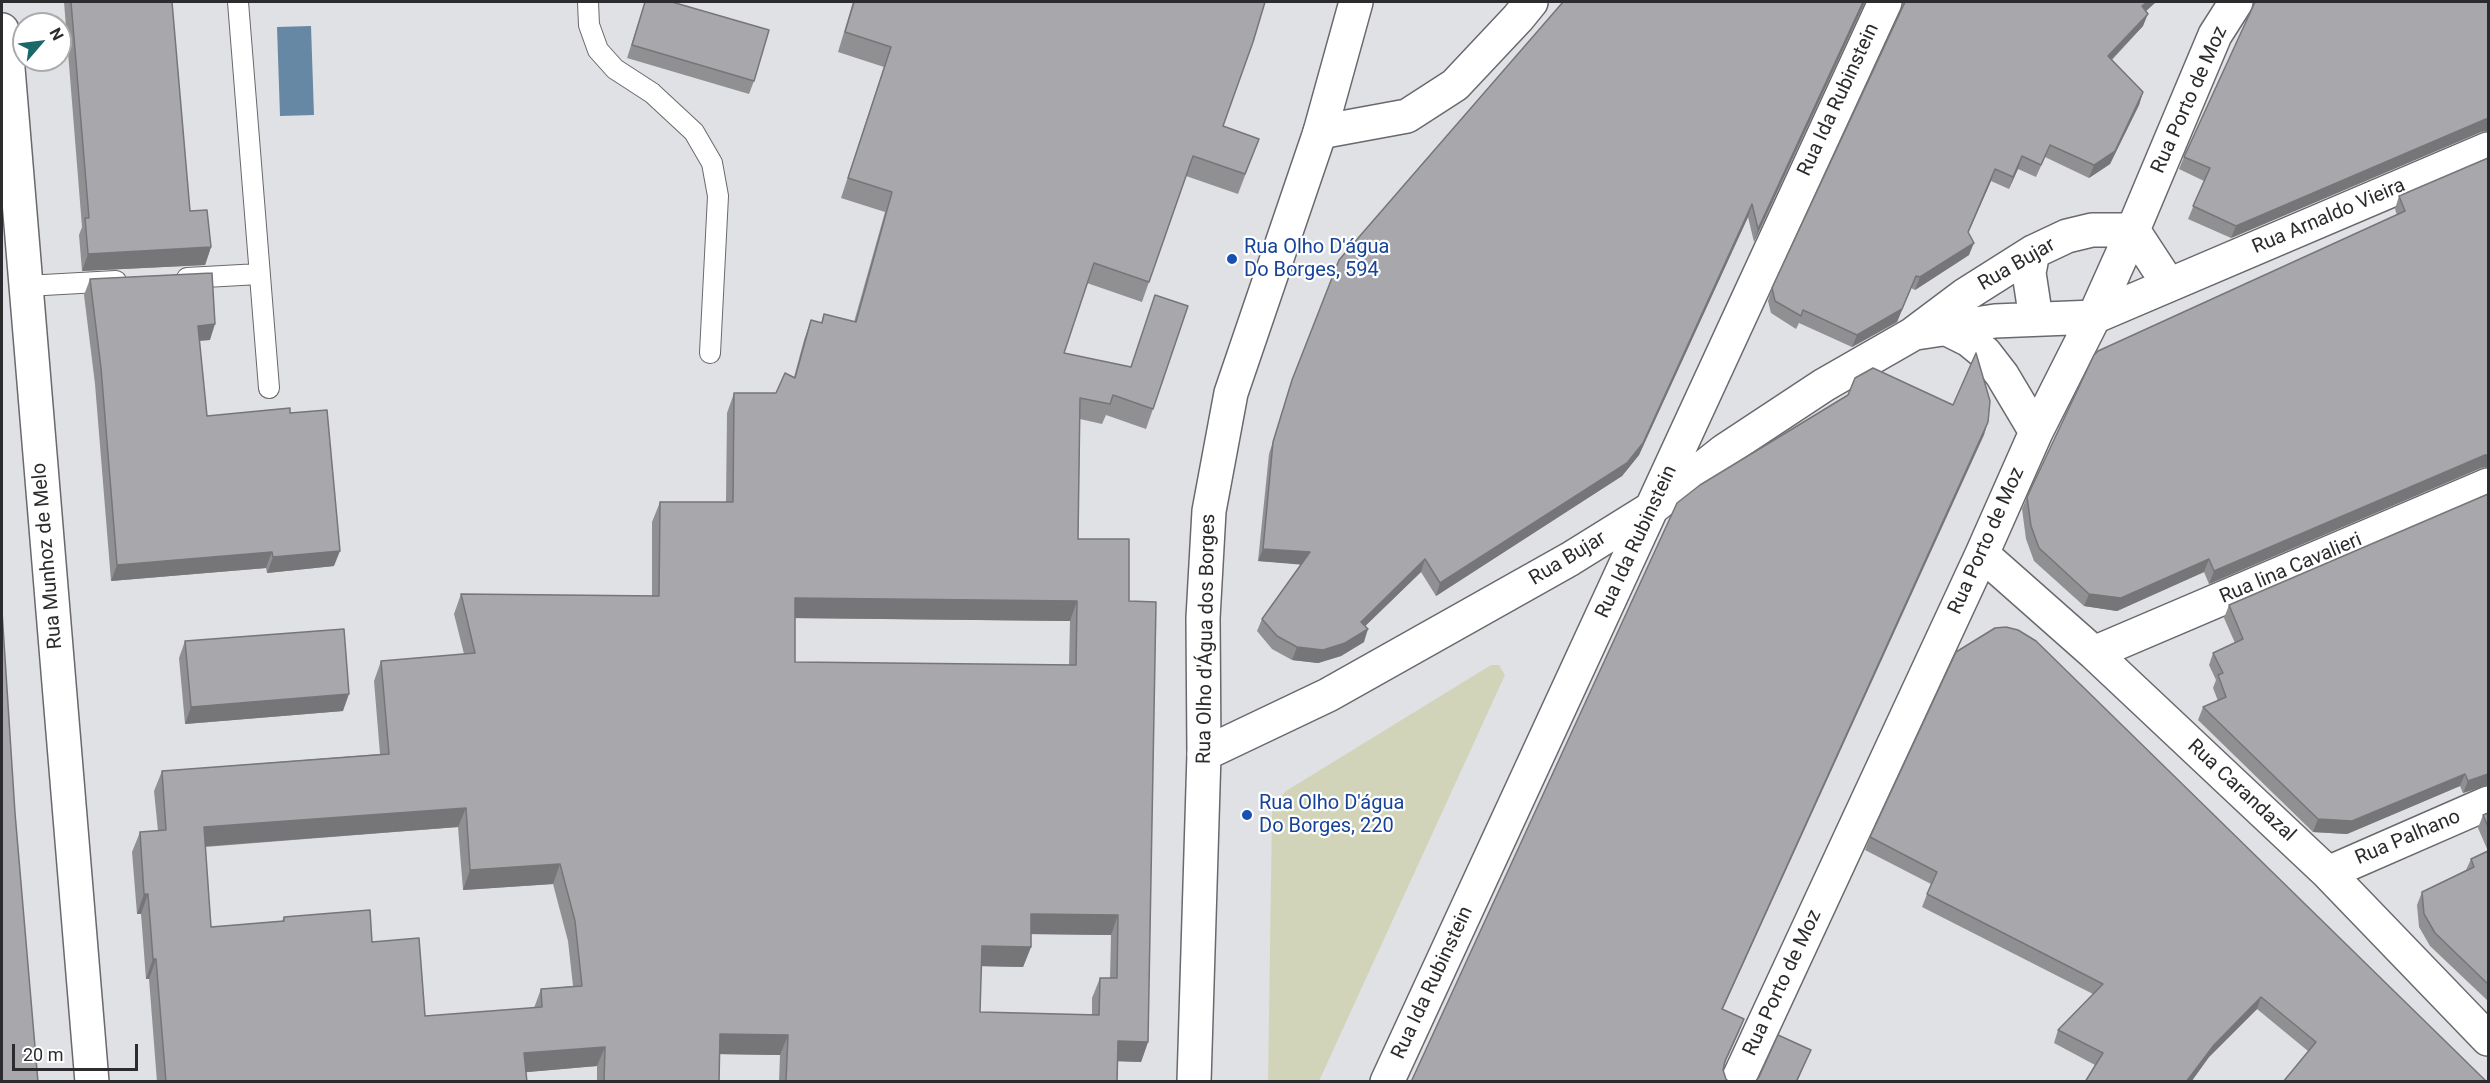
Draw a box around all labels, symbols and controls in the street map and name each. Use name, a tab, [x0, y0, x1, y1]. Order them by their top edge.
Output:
north arrow	[12, 12, 72, 72]
street label: Rua Ida Rubinstein	[1793, 20, 1885, 180]
street label: Rua Porto de Moz	[2147, 23, 2233, 177]
text: N	[46, 25, 68, 44]
street label: Rua Arnaldo Vieira	[2249, 174, 2409, 260]
street label: Rua Bujar	[1974, 233, 2060, 297]
place label: Rua Olho D'água Do Borges, 594	[1244, 236, 1389, 283]
marker: Rua Olho D'água Do Borges, 594	[1225, 252, 1239, 266]
street label: Rua Munhoz de Melo	[28, 462, 68, 650]
street label: Rua Ida Rubinstein	[1591, 462, 1683, 622]
street label: Rua Porto de Moz	[1944, 464, 2030, 618]
street label: Rua Olho d'Água dos Borges	[1193, 514, 1221, 764]
street label: Rua Bujar	[1525, 527, 1611, 591]
street label: Rua lina Cavalieri	[2216, 528, 2366, 610]
street label: Rua Carandazal	[2182, 735, 2300, 847]
place label: Rua Olho D'água Do Borges, 220	[1259, 792, 1404, 839]
street label: Rua Palhano	[2352, 805, 2464, 871]
marker: Rua Olho D'água Do Borges, 220	[1240, 808, 1254, 822]
street label: Rua Ida Rubinstein	[1387, 903, 1479, 1063]
street label: Rua Porto de Moz	[1739, 906, 1827, 1060]
scale bar	[15, 1032, 141, 1070]
text: 20 m	[23, 1044, 63, 1065]

